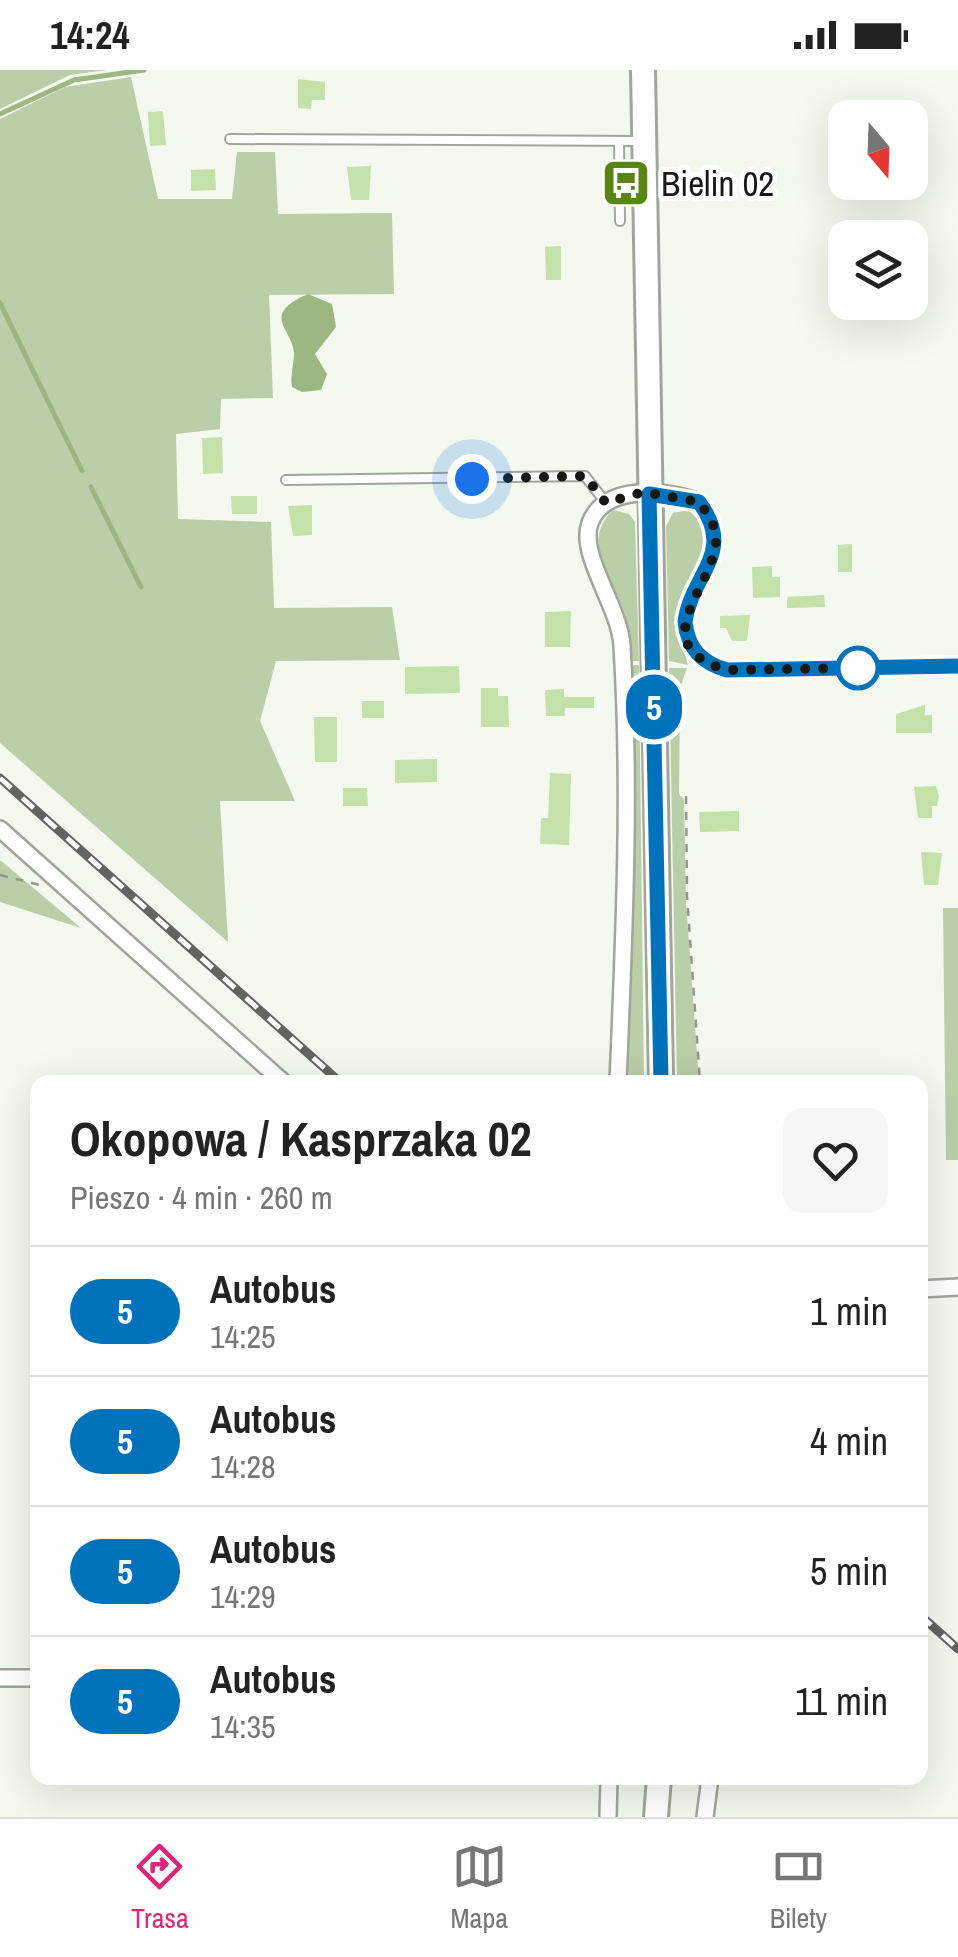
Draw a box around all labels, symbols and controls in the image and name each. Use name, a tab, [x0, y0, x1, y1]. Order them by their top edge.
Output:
text: 14:24	[50, 10, 130, 61]
north arrow	[828, 100, 928, 200]
map controls	[828, 100, 928, 320]
bus stop icon: Bielin 02	[600, 157, 652, 209]
place label: Bielin 02	[661, 160, 774, 207]
button: layers	[828, 220, 928, 320]
your location	[447, 454, 497, 504]
unlabelled marker	[837, 647, 879, 689]
line badge: 5	[622, 674, 686, 740]
text: 5	[646, 684, 662, 731]
text: Okopowa / Kasprzaka 02	[70, 1106, 532, 1171]
button: heart	[783, 1108, 888, 1213]
text: Pieszo · 4 min · 260 m	[70, 1176, 333, 1219]
text: Autobus	[210, 1264, 336, 1315]
text: 1 min	[810, 1286, 888, 1337]
text: 5	[117, 1288, 133, 1335]
text: 14:25	[210, 1315, 276, 1358]
text: Autobus	[210, 1394, 336, 1445]
text: 4 min	[810, 1416, 888, 1467]
text: 5	[117, 1418, 133, 1465]
text: 14:28	[210, 1445, 276, 1488]
text: Autobus	[210, 1524, 336, 1575]
text: 5 min	[810, 1546, 888, 1597]
text: 5	[117, 1548, 133, 1595]
text: 14:29	[210, 1575, 276, 1618]
text: Autobus	[210, 1654, 336, 1705]
text: 11 min	[795, 1676, 888, 1727]
text: 5	[117, 1678, 133, 1725]
text: 14:35	[210, 1705, 276, 1748]
tab: Trasa	[131, 1839, 189, 1937]
tab: Mapa	[450, 1839, 508, 1937]
tab: Bilety	[770, 1839, 827, 1937]

